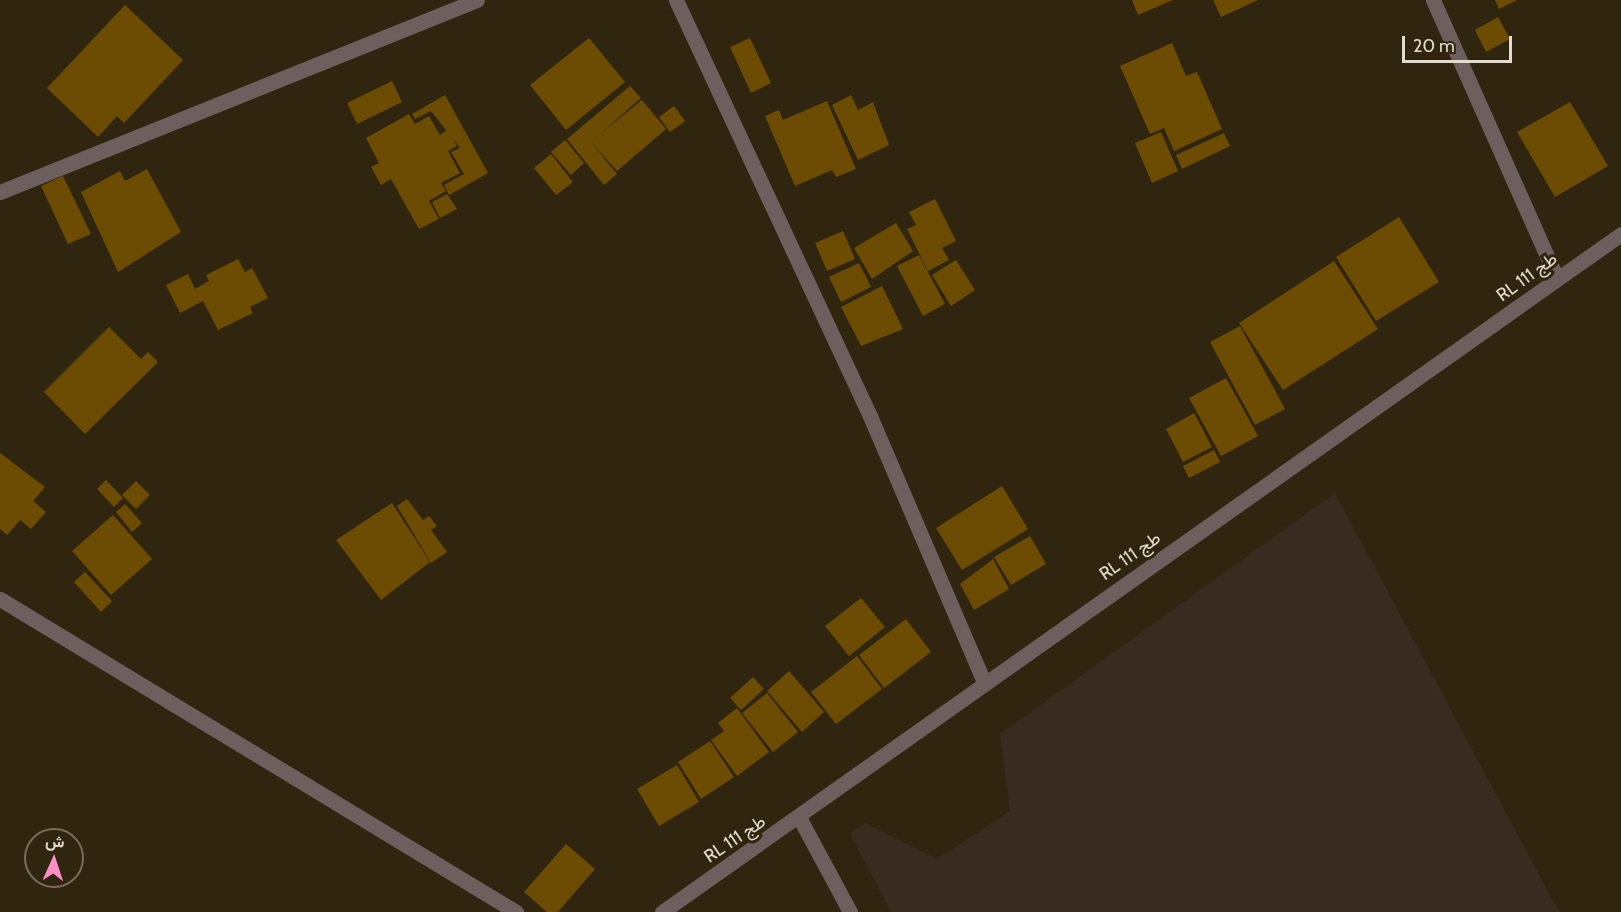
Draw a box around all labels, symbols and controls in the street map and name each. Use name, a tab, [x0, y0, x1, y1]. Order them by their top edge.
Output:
scale bar	[1405, 24, 1514, 62]
text: 20 m	[1413, 35, 1455, 57]
street label: RL طج 111	[1492, 248, 1562, 306]
street label: RL طج 111	[1095, 527, 1165, 585]
street label: RL طج 111	[700, 811, 770, 867]
north arrow	[24, 828, 84, 888]
text: ش	[45, 832, 65, 852]

